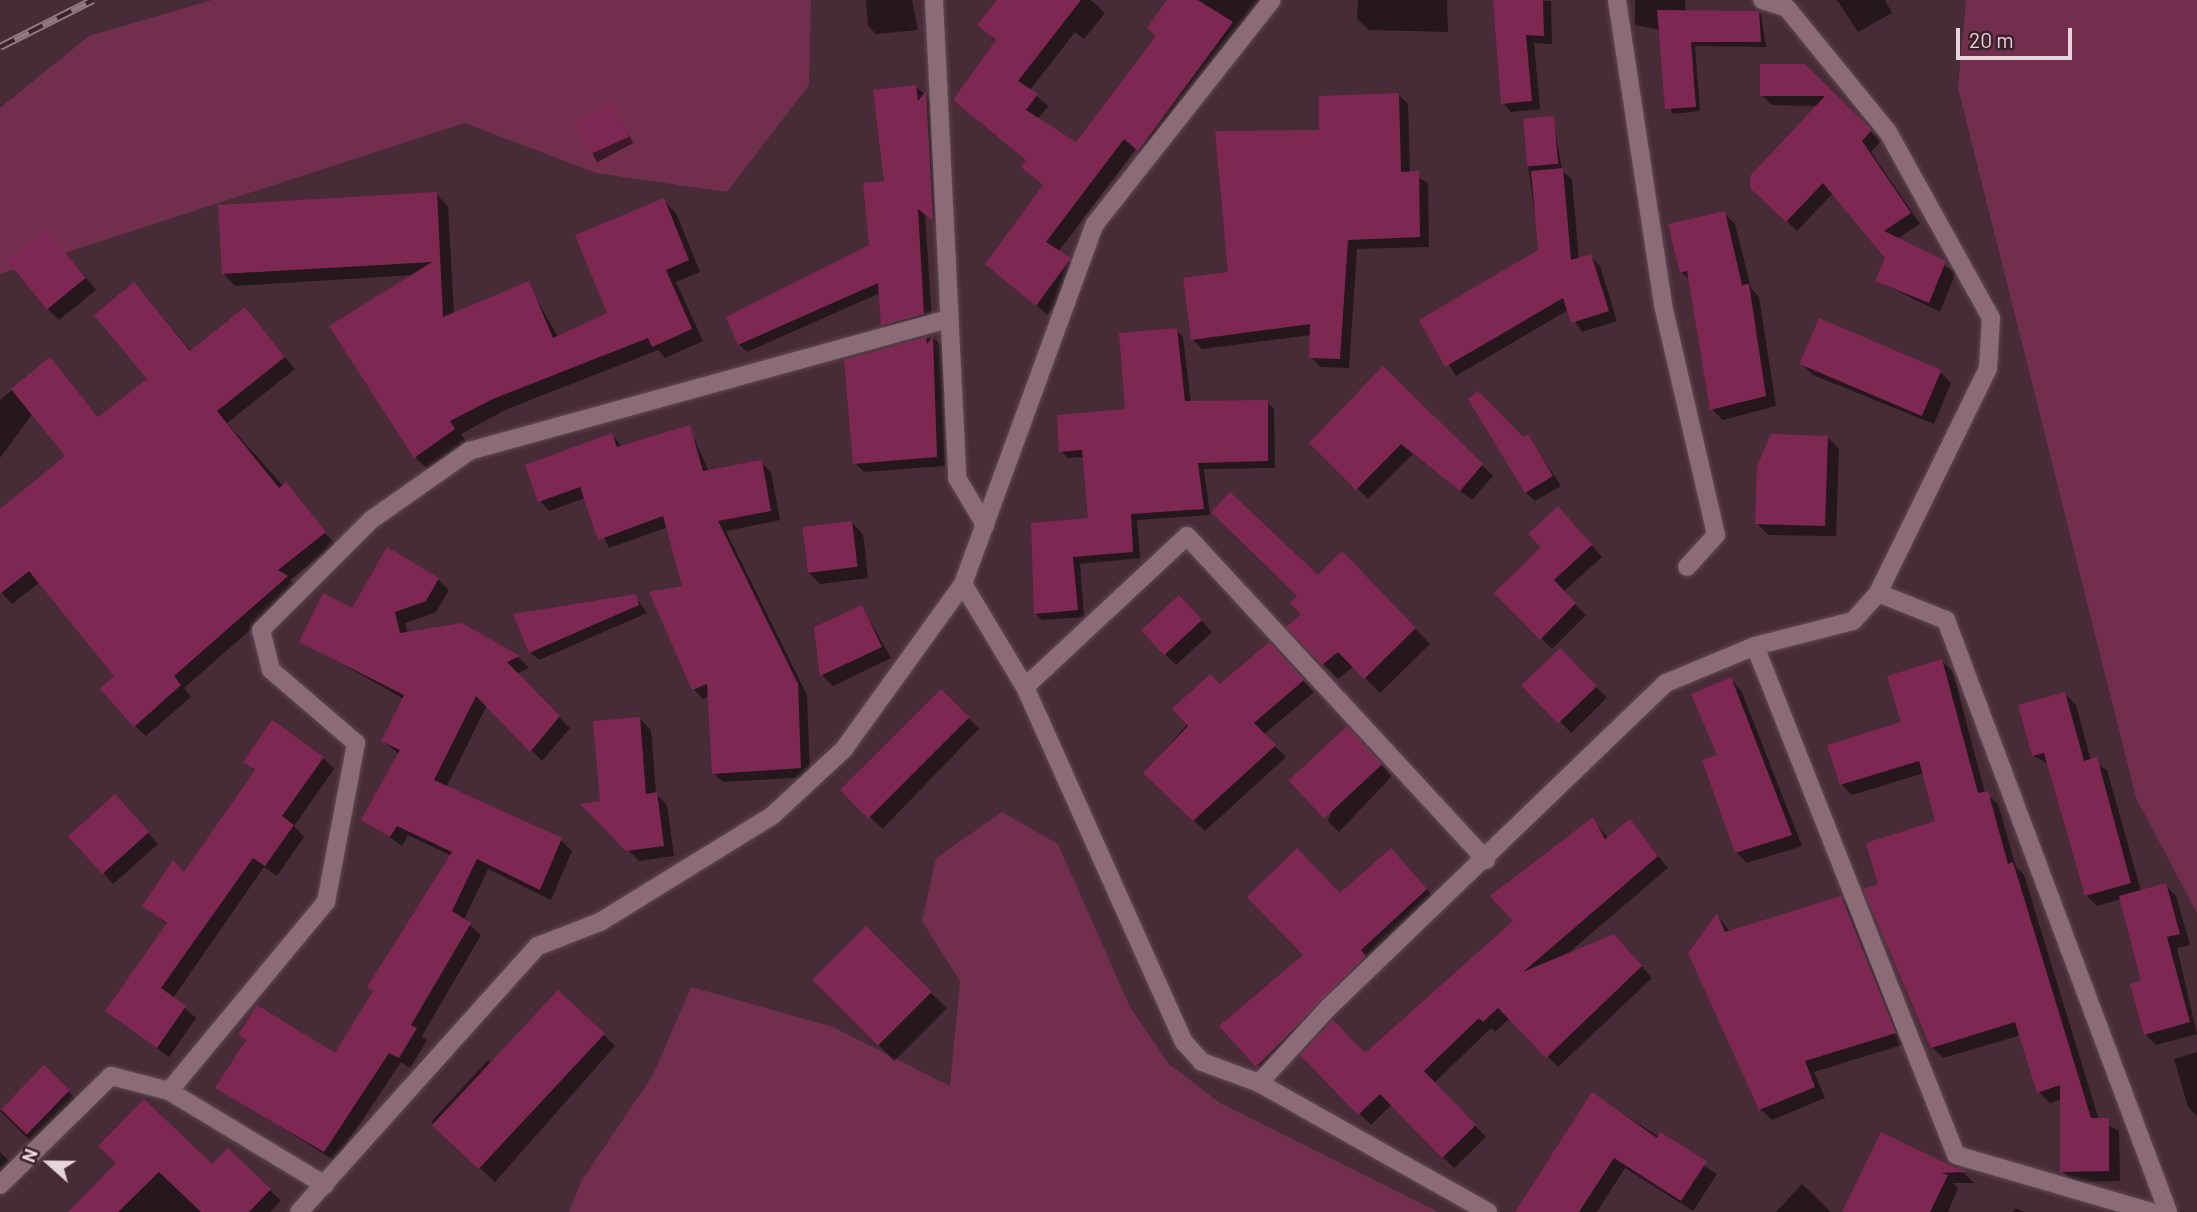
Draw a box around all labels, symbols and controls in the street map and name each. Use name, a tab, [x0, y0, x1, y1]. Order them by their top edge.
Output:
scale bar	[1959, 14, 2074, 58]
text: 20 m	[1969, 27, 2014, 52]
north arrow	[14, 1128, 84, 1198]
text: N	[16, 1145, 42, 1165]

